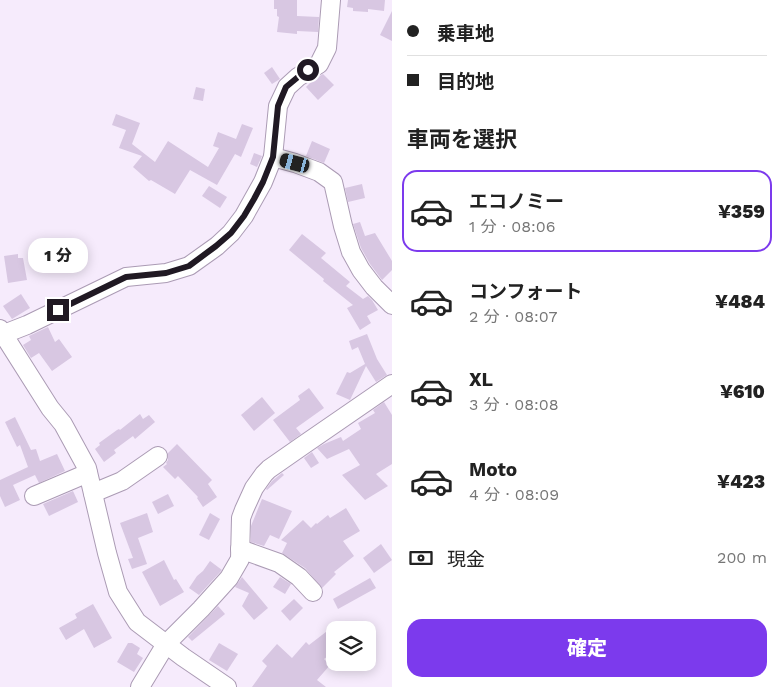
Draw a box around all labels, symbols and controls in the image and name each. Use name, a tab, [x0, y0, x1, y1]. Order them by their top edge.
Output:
text: 乗車地	[437, 22, 494, 45]
route start	[297, 59, 319, 81]
text: 目的地	[437, 70, 494, 93]
text: 車両を選択	[407, 127, 517, 152]
car	[278, 152, 311, 174]
icon: car	[409, 189, 454, 234]
text: エコノミー	[469, 190, 564, 213]
text: ¥359	[718, 200, 765, 223]
text: 1 分 · 08:06	[469, 217, 555, 236]
callout: 1 分	[28, 238, 88, 272]
text: 1 分	[44, 246, 72, 265]
icon: car	[409, 279, 454, 324]
text: コンフォート	[469, 280, 582, 303]
text: ¥484	[715, 290, 765, 313]
route end	[47, 299, 69, 321]
text: 2 分 · 08:07	[469, 307, 557, 326]
text: XL	[469, 368, 493, 391]
icon: car	[409, 369, 454, 414]
text: ¥610	[720, 380, 765, 403]
text: 3 分 · 08:08	[469, 395, 559, 414]
text: Moto	[469, 458, 517, 481]
icon: car	[409, 459, 454, 504]
text: ¥423	[717, 470, 765, 493]
text: 4 分 · 08:09	[469, 485, 559, 504]
icon: cash	[407, 544, 435, 572]
text: 現金	[447, 548, 485, 571]
text: 200 m	[717, 548, 767, 567]
button: 確定	[407, 619, 767, 677]
map controls	[326, 621, 376, 671]
button: layers	[326, 621, 376, 671]

